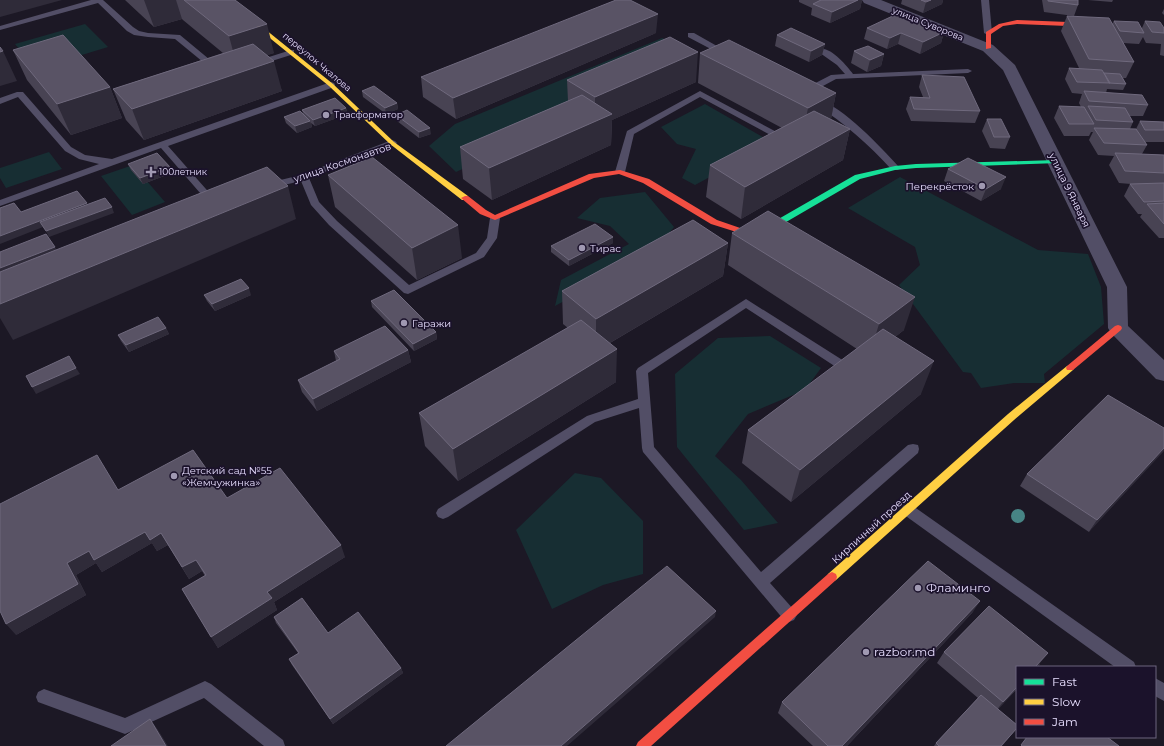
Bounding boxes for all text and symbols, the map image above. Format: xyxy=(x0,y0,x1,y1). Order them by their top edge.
street label: улица Суворова xyxy=(890,4,965,43)
street label: переулок Чкалова xyxy=(281,30,354,93)
place label: Трасформатор xyxy=(334,109,403,120)
marker: Трасформатор xyxy=(321,110,331,120)
street label: улица Космонавтов xyxy=(291,140,393,186)
street label: улица 9 Января xyxy=(1045,150,1093,230)
place label: 100летник xyxy=(159,166,208,177)
marker: 100летник xyxy=(146,167,156,177)
place label: Перекрёсток xyxy=(905,180,974,193)
marker: Перекрёсток xyxy=(977,181,987,191)
place label: Тирас xyxy=(590,242,621,255)
marker: Тирас xyxy=(577,243,587,253)
place label: Гаражи xyxy=(412,317,451,330)
marker: Гаражи xyxy=(399,318,409,328)
place label: Детский сад №55 «Жемчужинка» xyxy=(182,464,272,489)
marker: Детский сад №55 «Жемчужинка» xyxy=(169,471,179,481)
street label: Кирпичный проезд xyxy=(829,488,914,566)
place label: Фламинго xyxy=(926,580,991,595)
marker: Фламинго xyxy=(913,583,923,593)
place label: razbor.md xyxy=(874,644,935,659)
marker: razbor.md xyxy=(861,647,871,657)
legend xyxy=(1016,666,1156,738)
text: Fast xyxy=(1052,674,1077,689)
text: Slow xyxy=(1052,694,1081,709)
text: Jam xyxy=(1051,714,1078,729)

